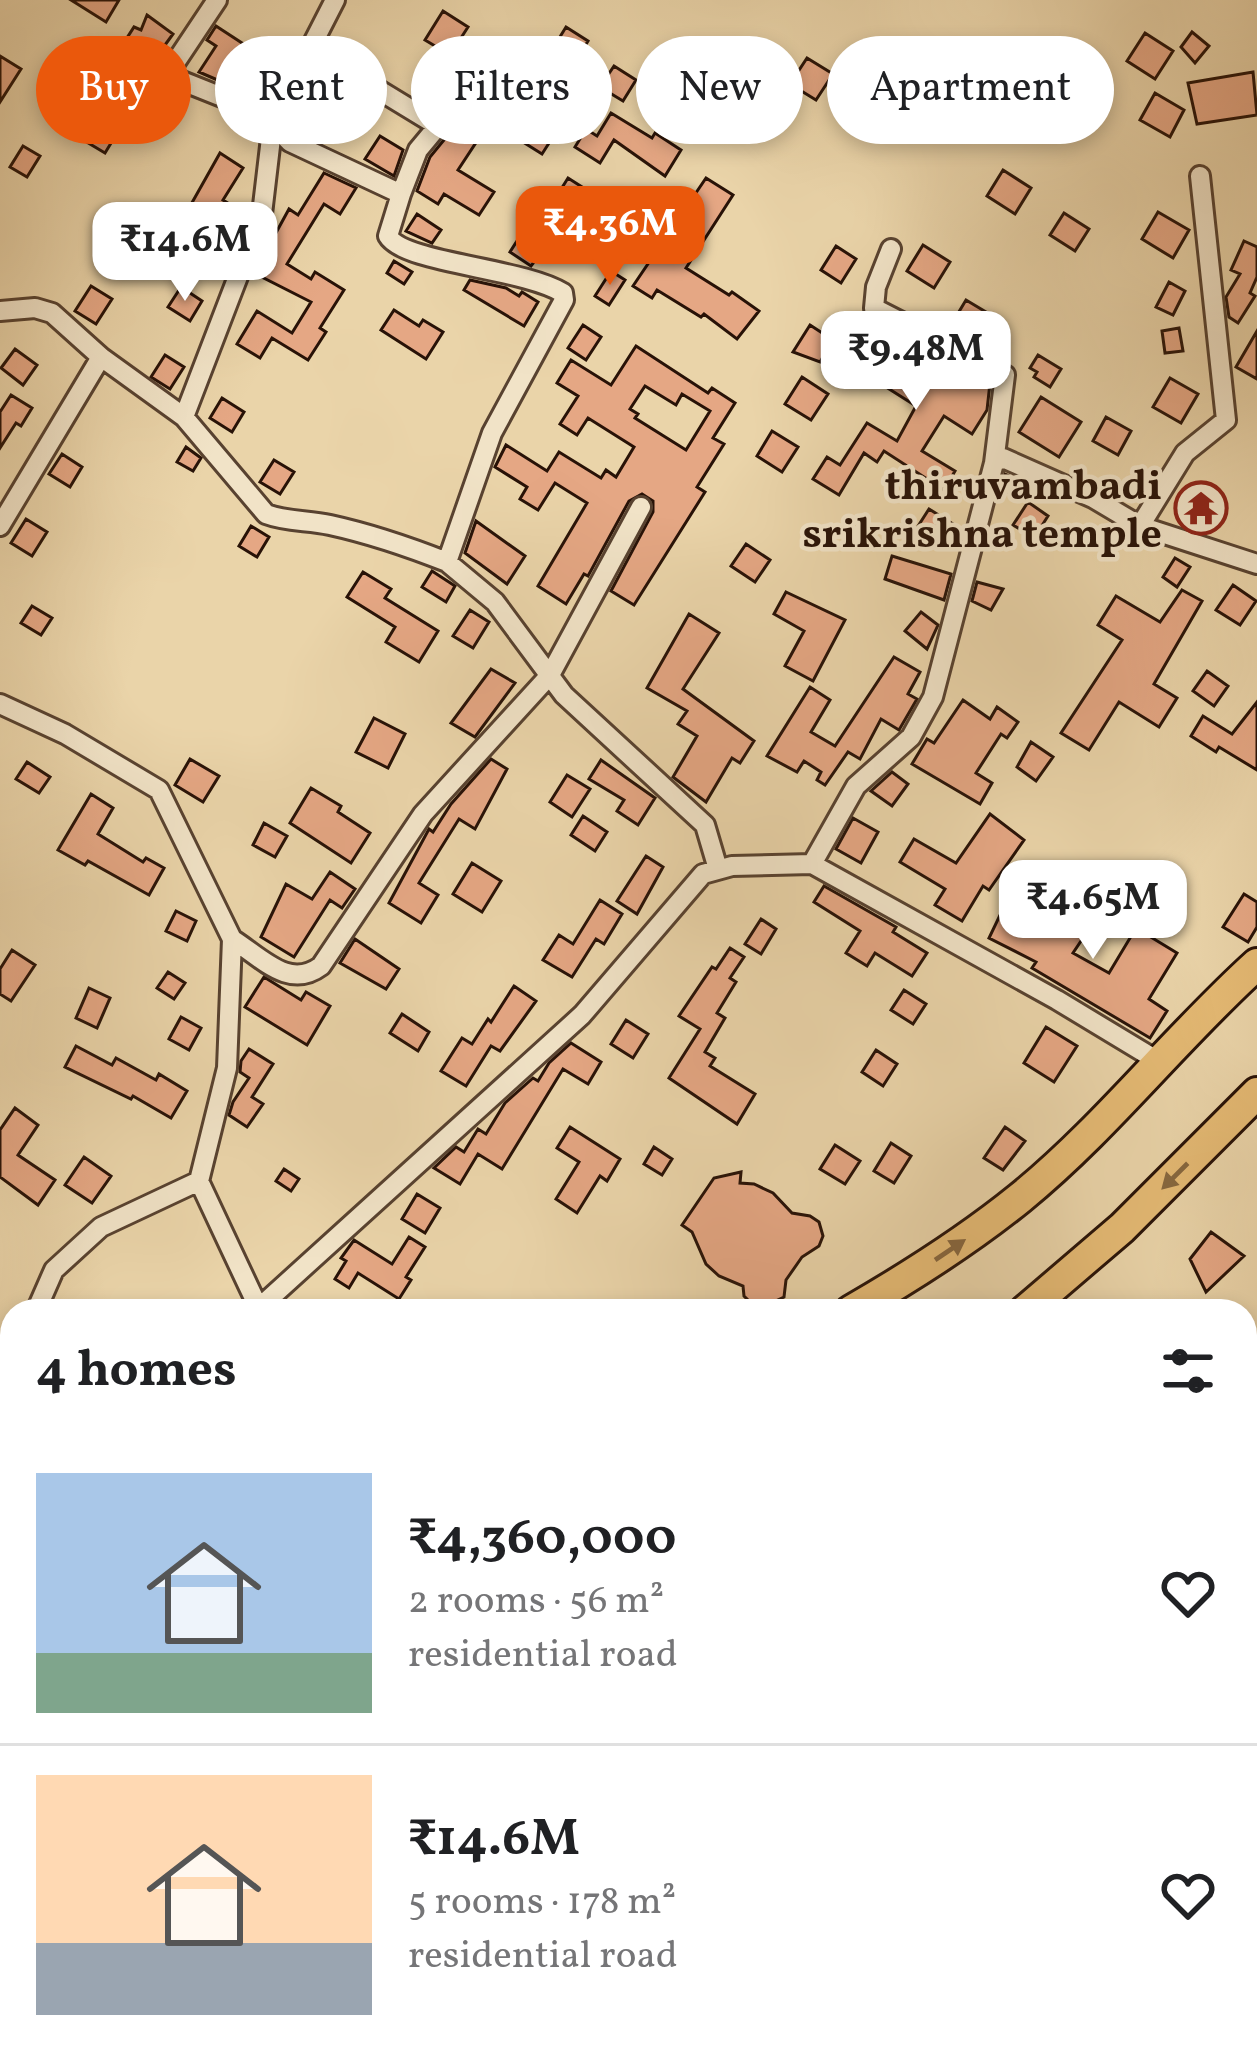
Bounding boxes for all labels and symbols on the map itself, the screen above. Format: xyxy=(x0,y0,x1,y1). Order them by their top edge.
pin: ₹4.36M xyxy=(512,186,708,288)
pin: ₹14.6M xyxy=(87,202,283,304)
pin: ₹9.48M xyxy=(818,311,1014,413)
place label: thiruvambadi srikrishna temple xyxy=(803,459,1162,566)
temple icon: thiruvambadi srikrishna temple xyxy=(1173,480,1229,536)
pin: ₹4.65M xyxy=(995,860,1191,962)
one-way arrow xyxy=(1161,1162,1189,1190)
one-way arrow xyxy=(934,1239,967,1262)

